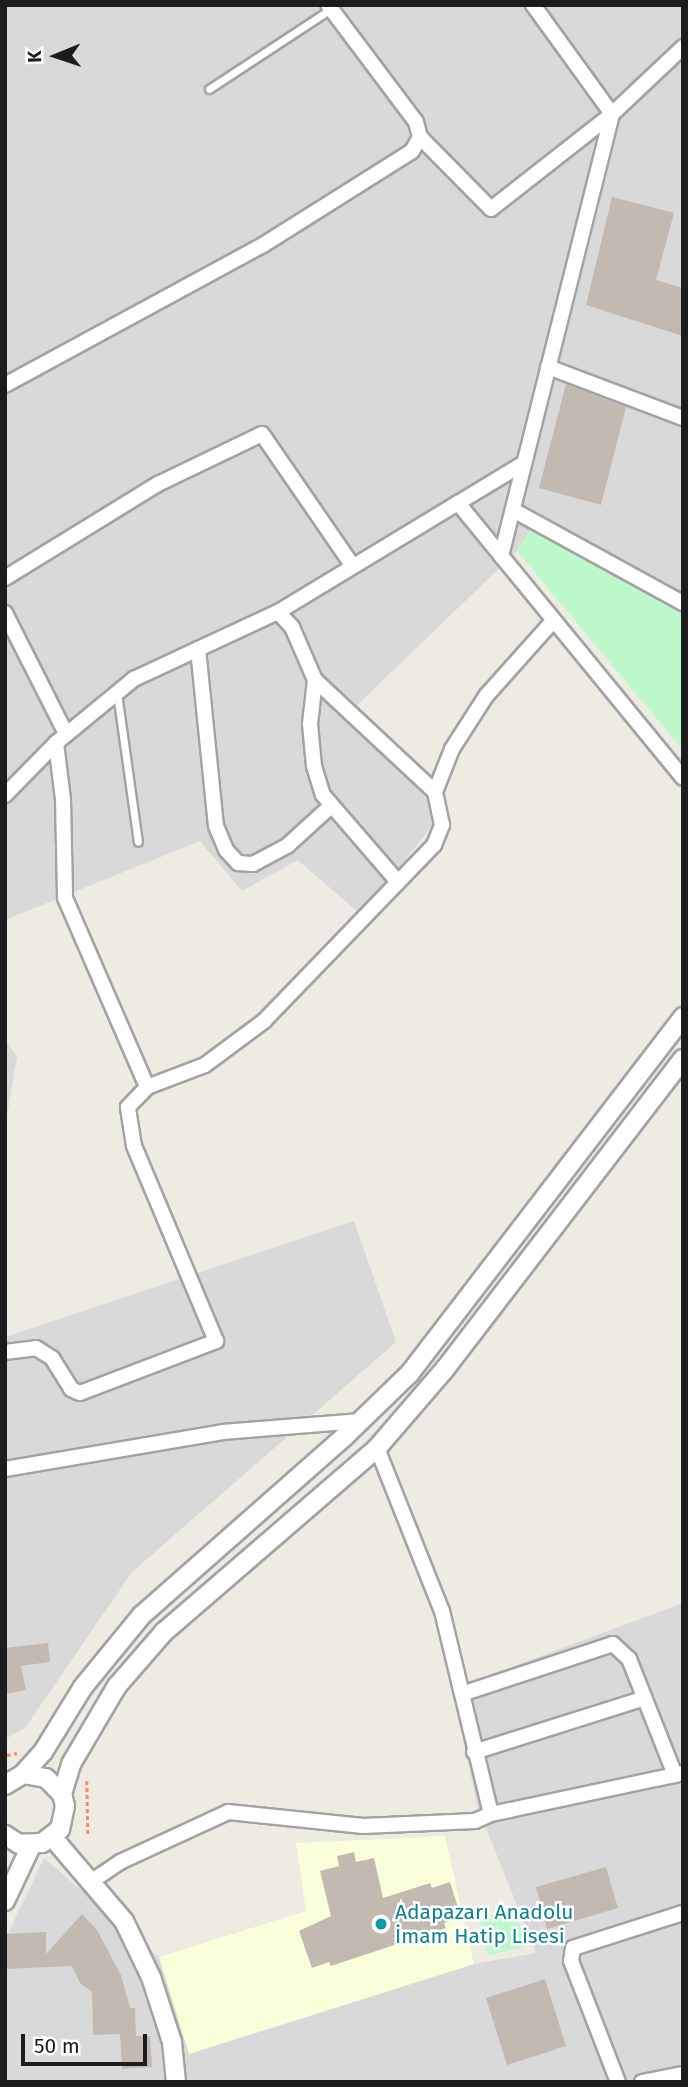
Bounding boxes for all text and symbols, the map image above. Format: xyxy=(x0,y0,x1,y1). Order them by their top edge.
north arrow xyxy=(21,21,91,91)
text: K xyxy=(23,50,46,63)
place label: Adapazarı Anadolu İmam Hatip Lisesi xyxy=(395,1899,574,1949)
marker: Adapazarı Anadolu İmam Hatip Lisesi xyxy=(373,1916,389,1932)
scale bar xyxy=(24,2021,150,2064)
text: 50 m xyxy=(34,2033,80,2059)

